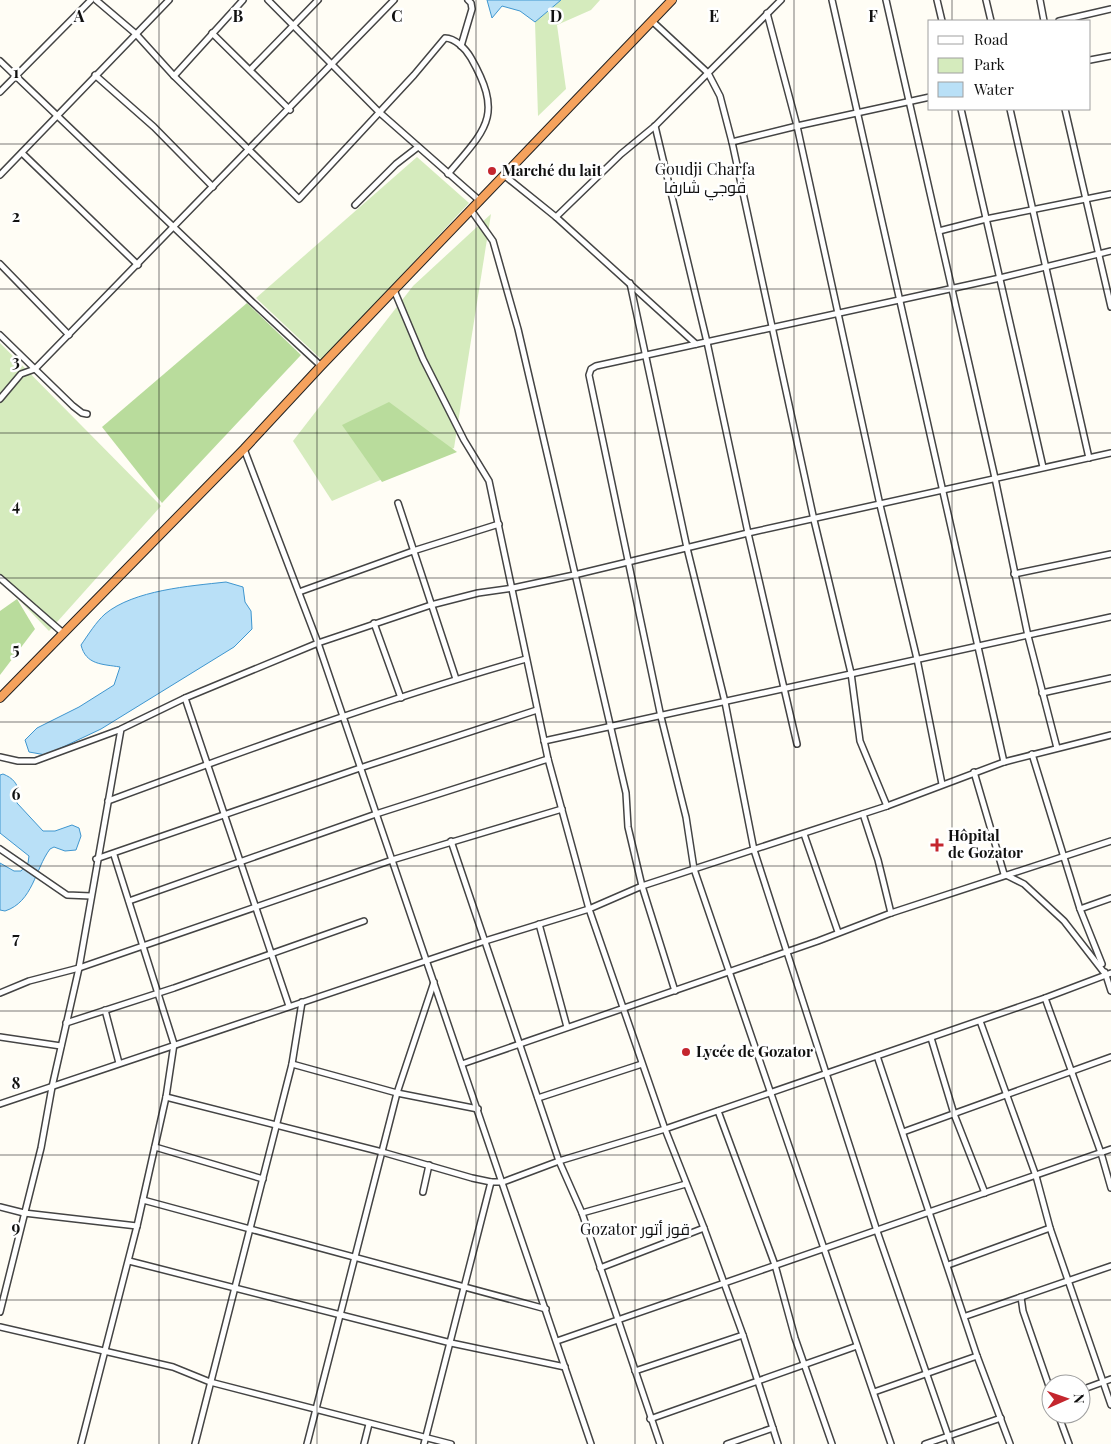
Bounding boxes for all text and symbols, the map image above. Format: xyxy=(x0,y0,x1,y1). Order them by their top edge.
text: A xyxy=(73,5,85,26)
text: B xyxy=(233,5,244,26)
text: C xyxy=(391,5,403,26)
text: D xyxy=(550,5,562,26)
text: E xyxy=(709,5,719,26)
text: F xyxy=(868,5,878,26)
legend xyxy=(928,20,1091,110)
text: Road xyxy=(974,29,1008,49)
text: Park xyxy=(974,54,1006,74)
text: 1 xyxy=(13,61,19,82)
text: Water xyxy=(973,79,1014,99)
district label: Goudji Charfa قوجي شارفا xyxy=(655,158,755,201)
place label: Marché du lait xyxy=(502,160,603,180)
marker: Marché du lait xyxy=(486,165,498,177)
text: 2 xyxy=(12,205,20,226)
text: 3 xyxy=(12,350,20,371)
text: 4 xyxy=(12,494,20,515)
text: 5 xyxy=(12,638,20,659)
text: 6 xyxy=(12,783,21,804)
place label: Hôpital de Gozator xyxy=(948,825,1023,862)
marker: Hôpital de Gozator xyxy=(930,838,944,852)
text: 7 xyxy=(12,927,20,948)
place label: Lycée de Gozator xyxy=(696,1041,813,1061)
marker: Lycée de Gozator xyxy=(680,1046,692,1058)
text: 8 xyxy=(12,1072,21,1093)
text: 9 xyxy=(12,1216,21,1237)
district label: Gozator قوز أتور xyxy=(580,1218,690,1239)
north arrow xyxy=(1041,1374,1091,1424)
text: N xyxy=(1070,1393,1089,1404)

